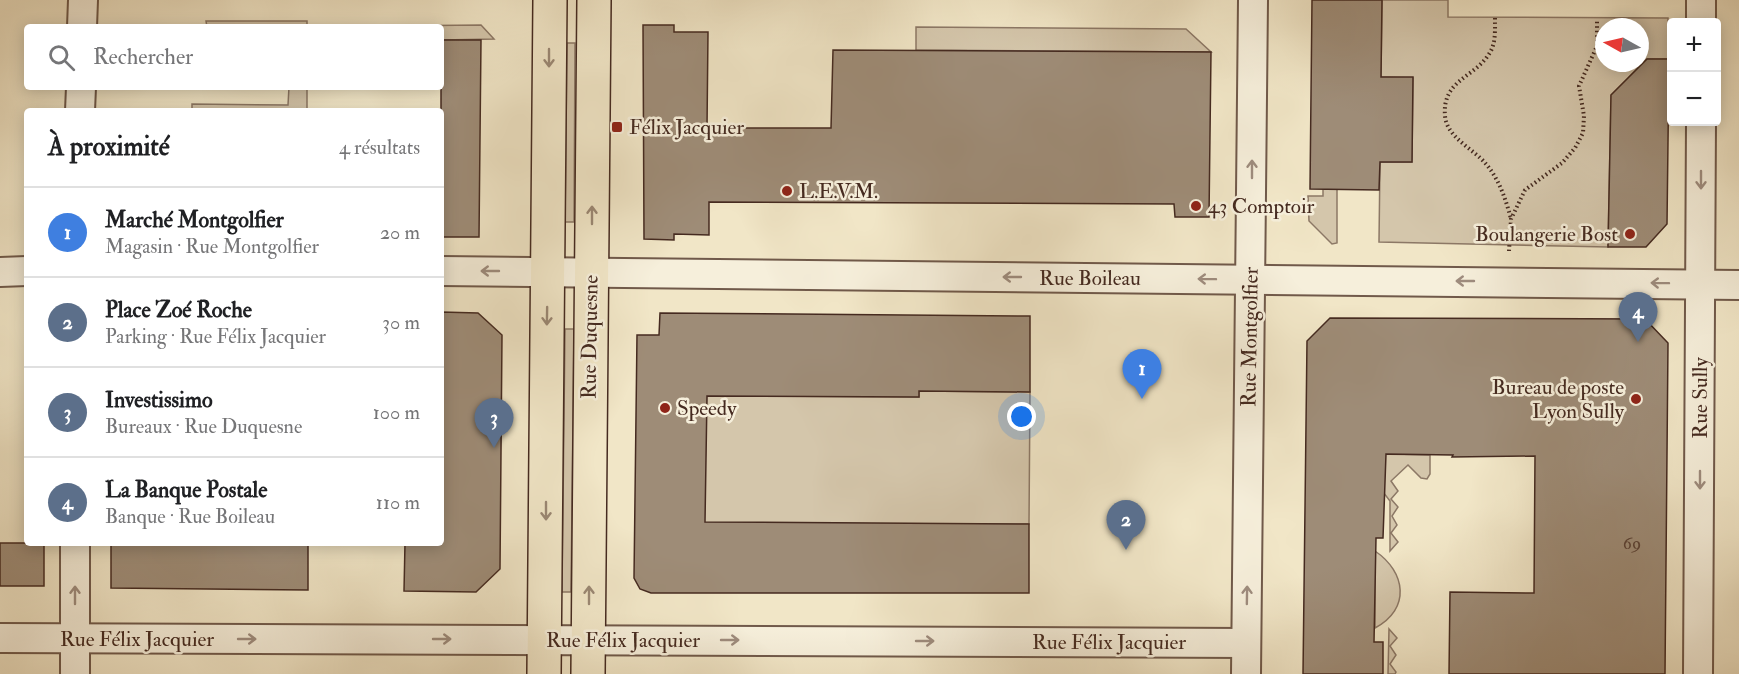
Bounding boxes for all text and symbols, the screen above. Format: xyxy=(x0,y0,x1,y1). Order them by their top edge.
north arrow xyxy=(1595,18,1649,72)
map controls xyxy=(1667,18,1721,126)
button: + xyxy=(1667,18,1721,72)
search box xyxy=(24,24,444,90)
icon: search xyxy=(45,41,78,74)
text: Rechercher xyxy=(93,43,193,71)
one-way arrow xyxy=(543,48,555,68)
button: − xyxy=(1667,72,1721,126)
place label: Félix Jacquier xyxy=(629,114,744,141)
marker: Félix Jacquier xyxy=(610,120,624,134)
text: À proximité xyxy=(48,131,170,163)
text: 4 résultats xyxy=(339,135,420,160)
one-way arrow xyxy=(1246,159,1258,179)
one-way arrow xyxy=(1695,169,1707,189)
place label: L.E.V.M. xyxy=(799,178,878,205)
marker: L.E.V.M. xyxy=(780,184,794,198)
place label: 43 Comptoir xyxy=(1208,193,1315,220)
marker: 43 Comptoir xyxy=(1189,199,1203,213)
one-way arrow xyxy=(586,205,598,225)
text: Marché Montgolfier xyxy=(105,206,284,234)
text: 1 xyxy=(64,220,71,245)
text: 20 m xyxy=(380,220,420,245)
place label: Boulangerie Bost xyxy=(1475,221,1618,248)
marker: Boulangerie Bost xyxy=(1623,227,1637,241)
text: Magasin · Rue Montgolfier xyxy=(105,234,319,259)
one-way arrow xyxy=(481,265,501,277)
street label: Rue Boileau xyxy=(1039,265,1141,292)
street label: Rue Montgolfier xyxy=(1235,266,1265,407)
one-way arrow xyxy=(1002,271,1022,283)
one-way arrow xyxy=(1197,273,1217,285)
street label: Rue Duquesne xyxy=(575,274,605,399)
one-way arrow xyxy=(1455,276,1475,287)
one-way arrow xyxy=(1650,277,1670,289)
pin: 4 xyxy=(1618,292,1658,342)
text: Place Zoé Roche xyxy=(105,296,252,324)
one-way arrow xyxy=(541,306,553,326)
text: 2 xyxy=(62,310,73,335)
text: 30 m xyxy=(382,310,420,335)
text: Parking · Rue Félix Jacquier xyxy=(105,324,326,349)
pin: 1 xyxy=(1122,350,1162,399)
street label: Rue Sully xyxy=(1687,357,1714,439)
place label: Bureau de poste Lyon Sully xyxy=(1492,374,1625,425)
text: Investissimo xyxy=(105,386,212,414)
marker: Bureau de poste Lyon Sully xyxy=(1629,392,1643,406)
place label: Speedy xyxy=(677,395,737,422)
pin: 3 xyxy=(474,398,514,448)
text: 3 xyxy=(64,400,71,425)
text: 100 m xyxy=(373,400,420,425)
marker: Speedy xyxy=(658,401,672,415)
your location xyxy=(1007,402,1036,431)
text: Bureaux · Rue Duquesne xyxy=(105,414,302,439)
one-way arrow xyxy=(1694,469,1706,489)
text: La Banque Postale xyxy=(105,476,267,504)
text: 4 xyxy=(62,490,73,515)
text: 110 m xyxy=(376,490,420,515)
pin: 2 xyxy=(1106,500,1146,550)
one-way arrow xyxy=(540,501,552,521)
text: Banque · Rue Boileau xyxy=(105,504,275,529)
house number: 69 xyxy=(1623,532,1641,555)
one-way arrow xyxy=(69,585,81,605)
one-way arrow xyxy=(583,585,594,605)
one-way arrow xyxy=(1241,585,1253,605)
street label: Rue Félix Jacquier xyxy=(60,626,214,653)
street label: Rue Félix Jacquier xyxy=(546,627,700,654)
street label: Rue Félix Jacquier xyxy=(1032,629,1186,656)
one-way arrow xyxy=(237,633,257,645)
one-way arrow xyxy=(432,633,452,645)
one-way arrow xyxy=(719,634,739,646)
one-way arrow xyxy=(914,635,934,647)

